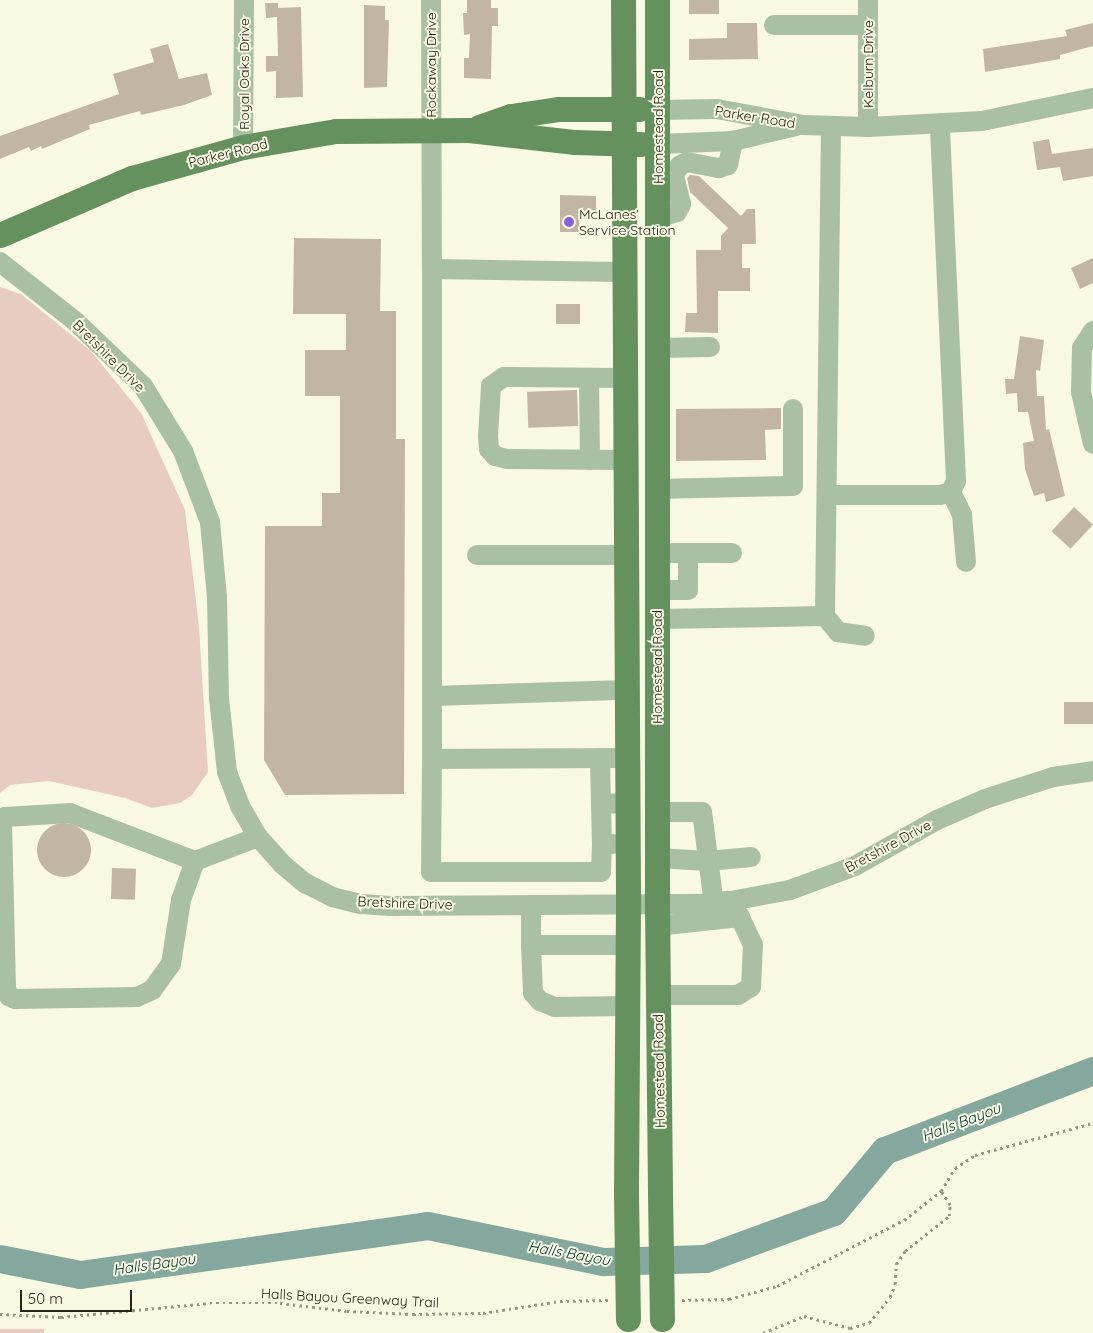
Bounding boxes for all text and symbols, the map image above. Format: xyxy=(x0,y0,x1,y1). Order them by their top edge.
street label: Rockaway Drive xyxy=(423,12,439,118)
street label: Royal Oaks Drive xyxy=(236,18,252,130)
street label: Kelburn Drive xyxy=(860,20,876,108)
street label: Homestead Road xyxy=(650,70,666,184)
street label: Parker Road xyxy=(714,102,796,132)
street label: Parker Road xyxy=(187,135,269,171)
place label: McLanes’ Service Station xyxy=(579,206,676,238)
marker: McLanes’ Service Station xyxy=(563,216,575,228)
street label: Bretshire Drive xyxy=(69,316,149,396)
street label: Homestead Road xyxy=(649,610,665,724)
street label: Bretshire Drive xyxy=(842,816,934,876)
street label: Bretshire Drive xyxy=(357,893,453,913)
street label: Homestead Road xyxy=(650,1014,668,1128)
water label: Halls Bayou xyxy=(919,1099,1003,1145)
water label: Halls Bayou xyxy=(527,1237,611,1269)
water label: Halls Bayou xyxy=(112,1249,196,1279)
scale bar xyxy=(22,1280,135,1312)
street label: Halls Bayou Greenway Trail xyxy=(261,1285,439,1311)
text: 50 m xyxy=(28,1289,63,1308)

